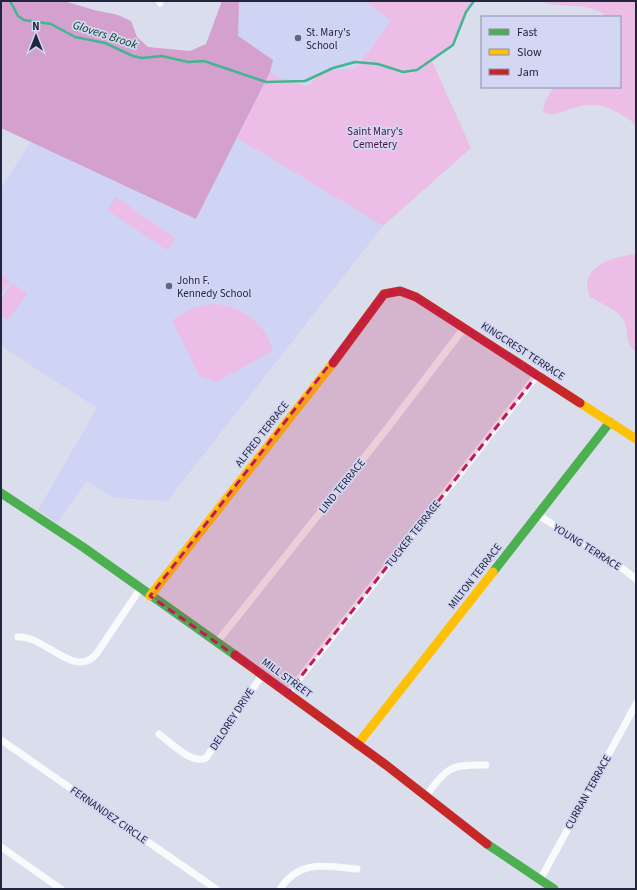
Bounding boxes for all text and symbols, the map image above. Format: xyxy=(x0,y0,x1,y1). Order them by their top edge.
north arrow xyxy=(16,16,56,56)
legend xyxy=(481,16,621,88)
water label: Glovers Brook xyxy=(70,17,140,54)
text: N xyxy=(32,19,40,34)
text: Fast xyxy=(517,24,537,41)
place label: St. Mary's School xyxy=(306,25,351,53)
marker: St. Mary's School xyxy=(293,33,303,43)
text: Slow xyxy=(517,44,542,61)
text: Jam xyxy=(517,64,539,81)
park label: Saint Mary's Cemetery xyxy=(347,124,403,152)
place label: John F. Kennedy School xyxy=(177,273,251,301)
marker: John F. Kennedy School xyxy=(164,281,174,291)
street label: KINGCREST TERRACE xyxy=(478,318,568,384)
street label: ALFRED TERRACE xyxy=(231,398,293,470)
street label: LIND TERRACE xyxy=(315,455,369,517)
street label: TUCKER TERRACE xyxy=(382,497,444,571)
street label: YOUNG TERRACE xyxy=(549,520,624,574)
street label: MILTON TERRACE xyxy=(445,540,505,612)
street label: MILL STREET xyxy=(259,655,315,701)
street label: DELOREY DRIVE xyxy=(206,685,258,753)
street label: CURRAN TERRACE xyxy=(561,752,615,832)
street label: FERNANDEZ CIRCLE xyxy=(67,783,151,847)

